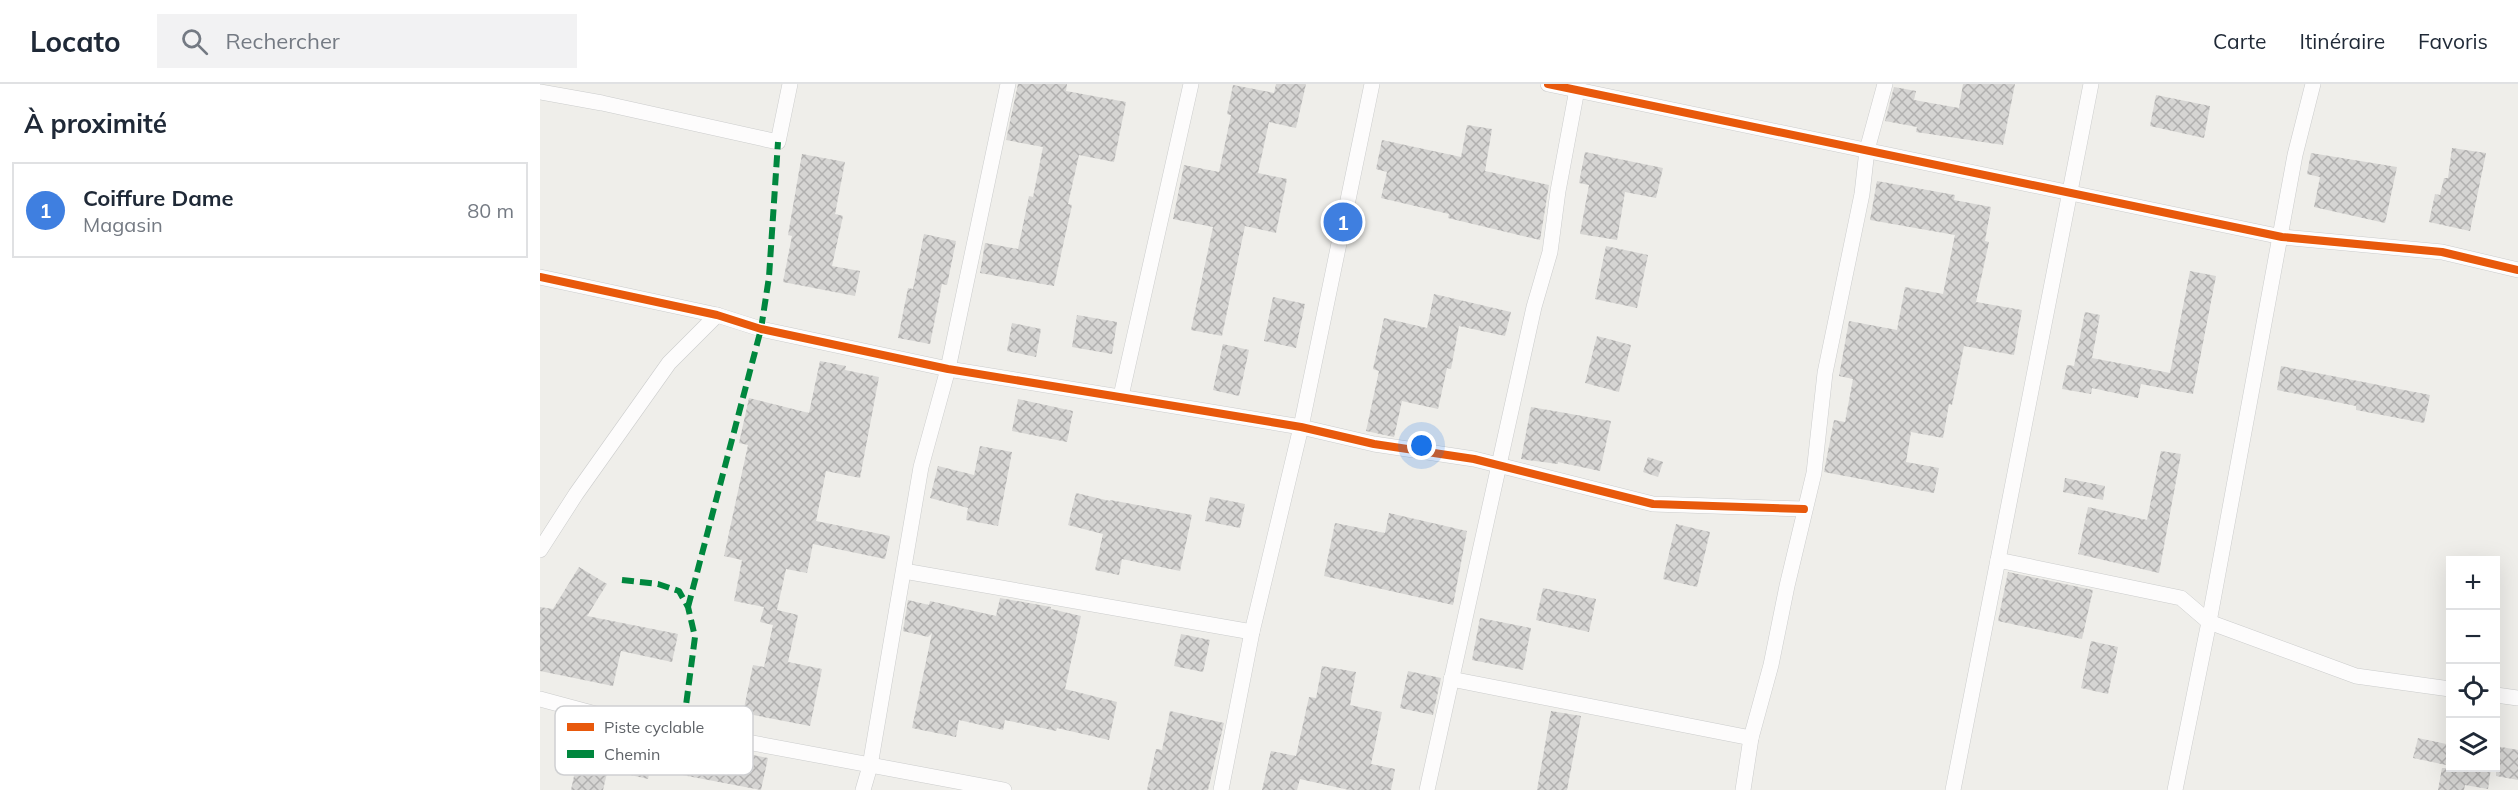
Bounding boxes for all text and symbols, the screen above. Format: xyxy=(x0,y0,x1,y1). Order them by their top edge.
search box xyxy=(157,14,577,68)
text: Locato xyxy=(30,24,121,59)
icon: search xyxy=(178,25,211,58)
text: Rechercher xyxy=(226,27,340,55)
text: Carte xyxy=(2213,28,2267,54)
text: Itinéraire xyxy=(2300,28,2385,54)
text: Favoris xyxy=(2418,28,2488,54)
text: À proximité xyxy=(24,107,167,140)
text: Coiffure Dame xyxy=(83,184,234,212)
text: 1 xyxy=(40,198,52,223)
text: 80 m xyxy=(467,198,514,223)
pin: 1 xyxy=(1324,200,1362,244)
text: Magasin xyxy=(83,212,163,237)
your location xyxy=(1407,431,1436,460)
map controls xyxy=(2446,556,2500,772)
button: + xyxy=(2446,556,2500,610)
button: − xyxy=(2446,610,2500,664)
button: locate xyxy=(2446,664,2500,718)
legend xyxy=(555,706,753,775)
text: Piste cyclable xyxy=(604,717,704,737)
button: layers xyxy=(2446,718,2500,772)
text: Chemin xyxy=(604,744,660,764)

